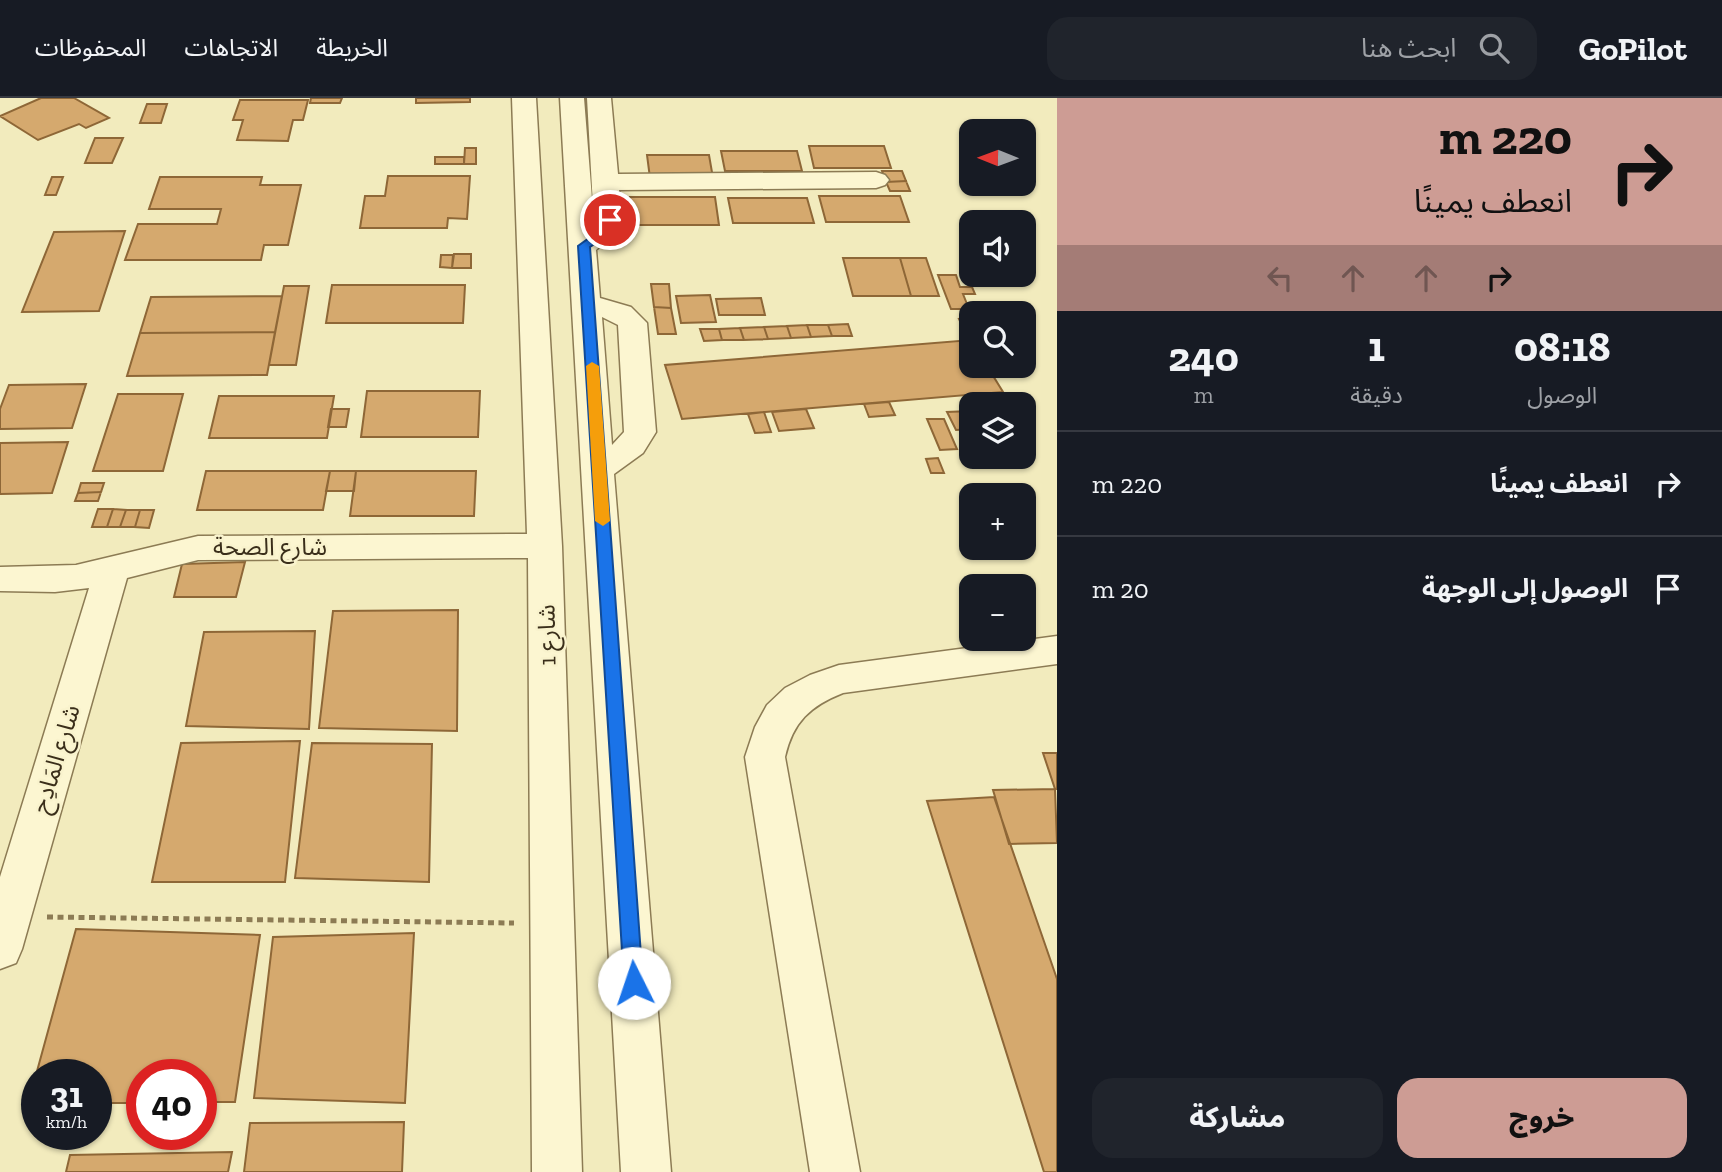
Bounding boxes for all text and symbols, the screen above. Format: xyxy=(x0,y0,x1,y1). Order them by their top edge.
search box xyxy=(1047,17,1537,80)
icon: search xyxy=(1475,29,1513,67)
text: GoPilot xyxy=(1579,29,1687,68)
text: ابحث هنا xyxy=(1361,32,1457,64)
text: المحفوظات xyxy=(35,33,146,62)
text: الاتجاهات xyxy=(184,33,278,62)
text: الخريطة xyxy=(316,33,388,62)
text: 220 m xyxy=(1439,108,1572,167)
north arrow xyxy=(959,119,1036,196)
map controls xyxy=(959,119,1036,651)
icon: right xyxy=(1596,126,1687,217)
text: انعطف يمينًا xyxy=(1414,182,1572,220)
pin xyxy=(580,190,640,250)
icon: arrive xyxy=(591,201,629,239)
button: sound xyxy=(959,210,1036,287)
icon: left xyxy=(1261,259,1299,297)
icon: ahead xyxy=(1334,259,1372,297)
icon: ahead xyxy=(1407,259,1445,297)
icon: right xyxy=(1480,259,1518,297)
button: search xyxy=(959,301,1036,378)
text: 1 xyxy=(1368,321,1385,372)
text: 08:18 xyxy=(1514,321,1611,372)
text: 240 xyxy=(1168,331,1239,382)
text: m xyxy=(1194,381,1214,409)
text: دقيقة xyxy=(1350,381,1403,409)
text: الوصول xyxy=(1527,381,1597,409)
button: layers xyxy=(959,392,1036,469)
icon: right xyxy=(1649,465,1687,503)
text: انعطف يمينًا xyxy=(1490,467,1628,499)
text: 220 m xyxy=(1092,468,1162,500)
button: + xyxy=(959,483,1036,560)
street label: شارع الصحة xyxy=(213,532,327,564)
icon: arrive xyxy=(1649,570,1687,608)
text: الوصول إلى الوجهة xyxy=(1422,572,1628,604)
text: 20 m xyxy=(1092,573,1149,605)
button: − xyxy=(959,574,1036,651)
street label: شارع 1 xyxy=(531,604,565,666)
street label: شارع المَادِح xyxy=(25,701,89,817)
position arrow xyxy=(597,946,671,1020)
speed limit sign: 40 xyxy=(126,1059,217,1150)
text: 31 xyxy=(50,1074,83,1116)
button: مشاركة xyxy=(1092,1078,1383,1158)
button: خروج xyxy=(1397,1078,1687,1158)
text: km/h xyxy=(46,1111,87,1133)

